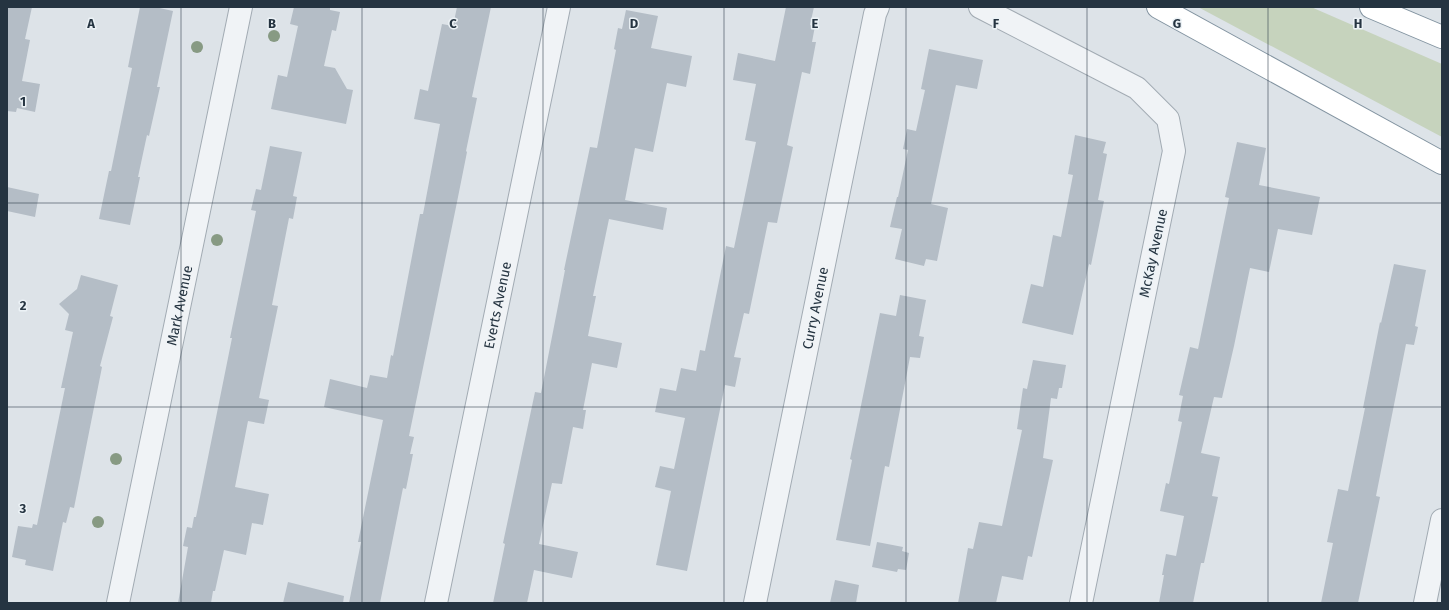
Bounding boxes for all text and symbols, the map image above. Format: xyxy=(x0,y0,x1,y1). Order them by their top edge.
text: A xyxy=(86,16,95,31)
text: B xyxy=(268,16,276,31)
text: C xyxy=(449,16,457,31)
text: D xyxy=(630,16,639,31)
text: E xyxy=(812,16,819,31)
text: F xyxy=(993,16,1000,31)
text: G xyxy=(1173,16,1181,31)
text: H xyxy=(1354,16,1362,31)
text: 1 xyxy=(20,94,26,109)
street label: McKay Avenue xyxy=(1136,207,1171,299)
street label: Everts Avenue xyxy=(481,260,515,351)
street label: Mark Avenue xyxy=(163,264,196,347)
street label: Curry Avenue xyxy=(799,265,832,351)
text: 2 xyxy=(20,298,27,313)
text: 3 xyxy=(19,501,27,516)

